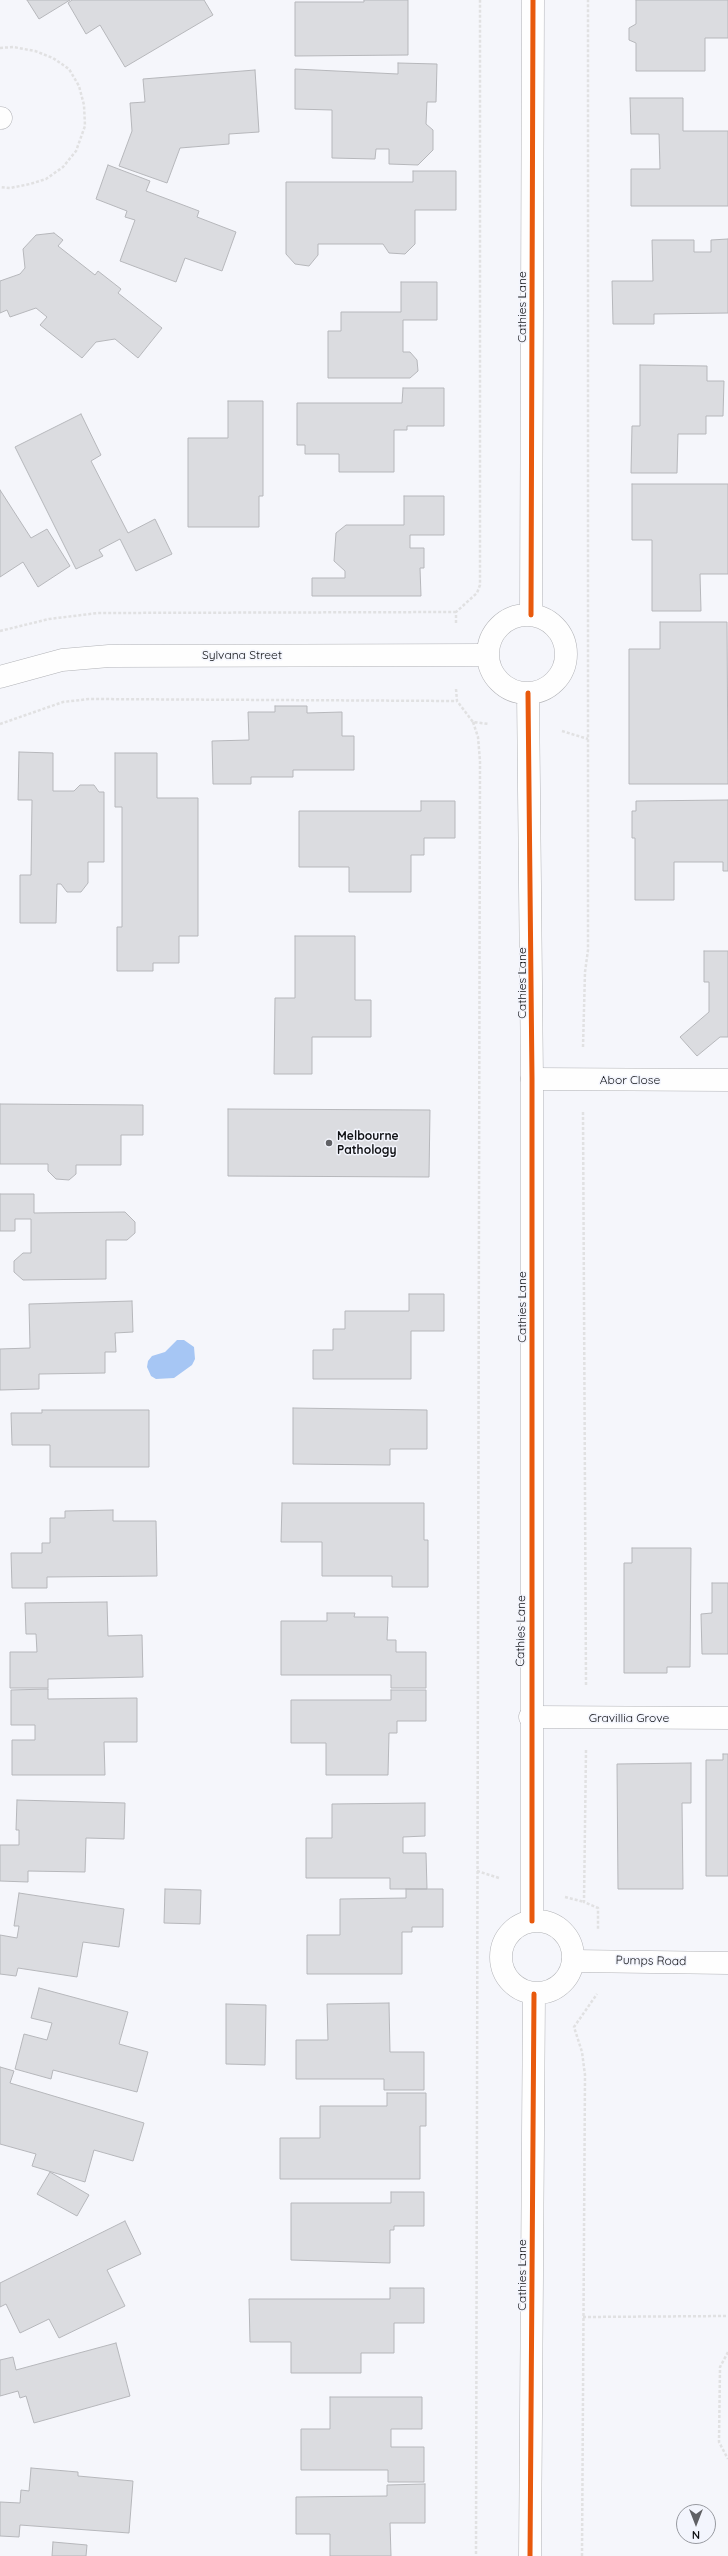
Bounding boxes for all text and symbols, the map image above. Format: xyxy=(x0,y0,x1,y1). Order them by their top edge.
street label: Cathies Lane xyxy=(515,271,529,343)
street label: Sylvana Street xyxy=(202,648,282,662)
street label: Cathies Lane xyxy=(515,947,529,1019)
street label: Abor Close xyxy=(600,1073,660,1087)
place label: Melbourne Pathology xyxy=(337,1129,399,1157)
marker: Melbourne Pathology xyxy=(324,1138,334,1148)
street label: Cathies Lane xyxy=(515,1271,529,1343)
street label: Cathies Lane xyxy=(513,1595,529,1667)
street label: Gravillia Grove xyxy=(589,1711,669,1725)
street label: Pumps Road xyxy=(615,1953,687,1969)
street label: Cathies Lane xyxy=(515,2239,529,2311)
north arrow xyxy=(676,2504,716,2544)
text: N xyxy=(692,2528,700,2542)

